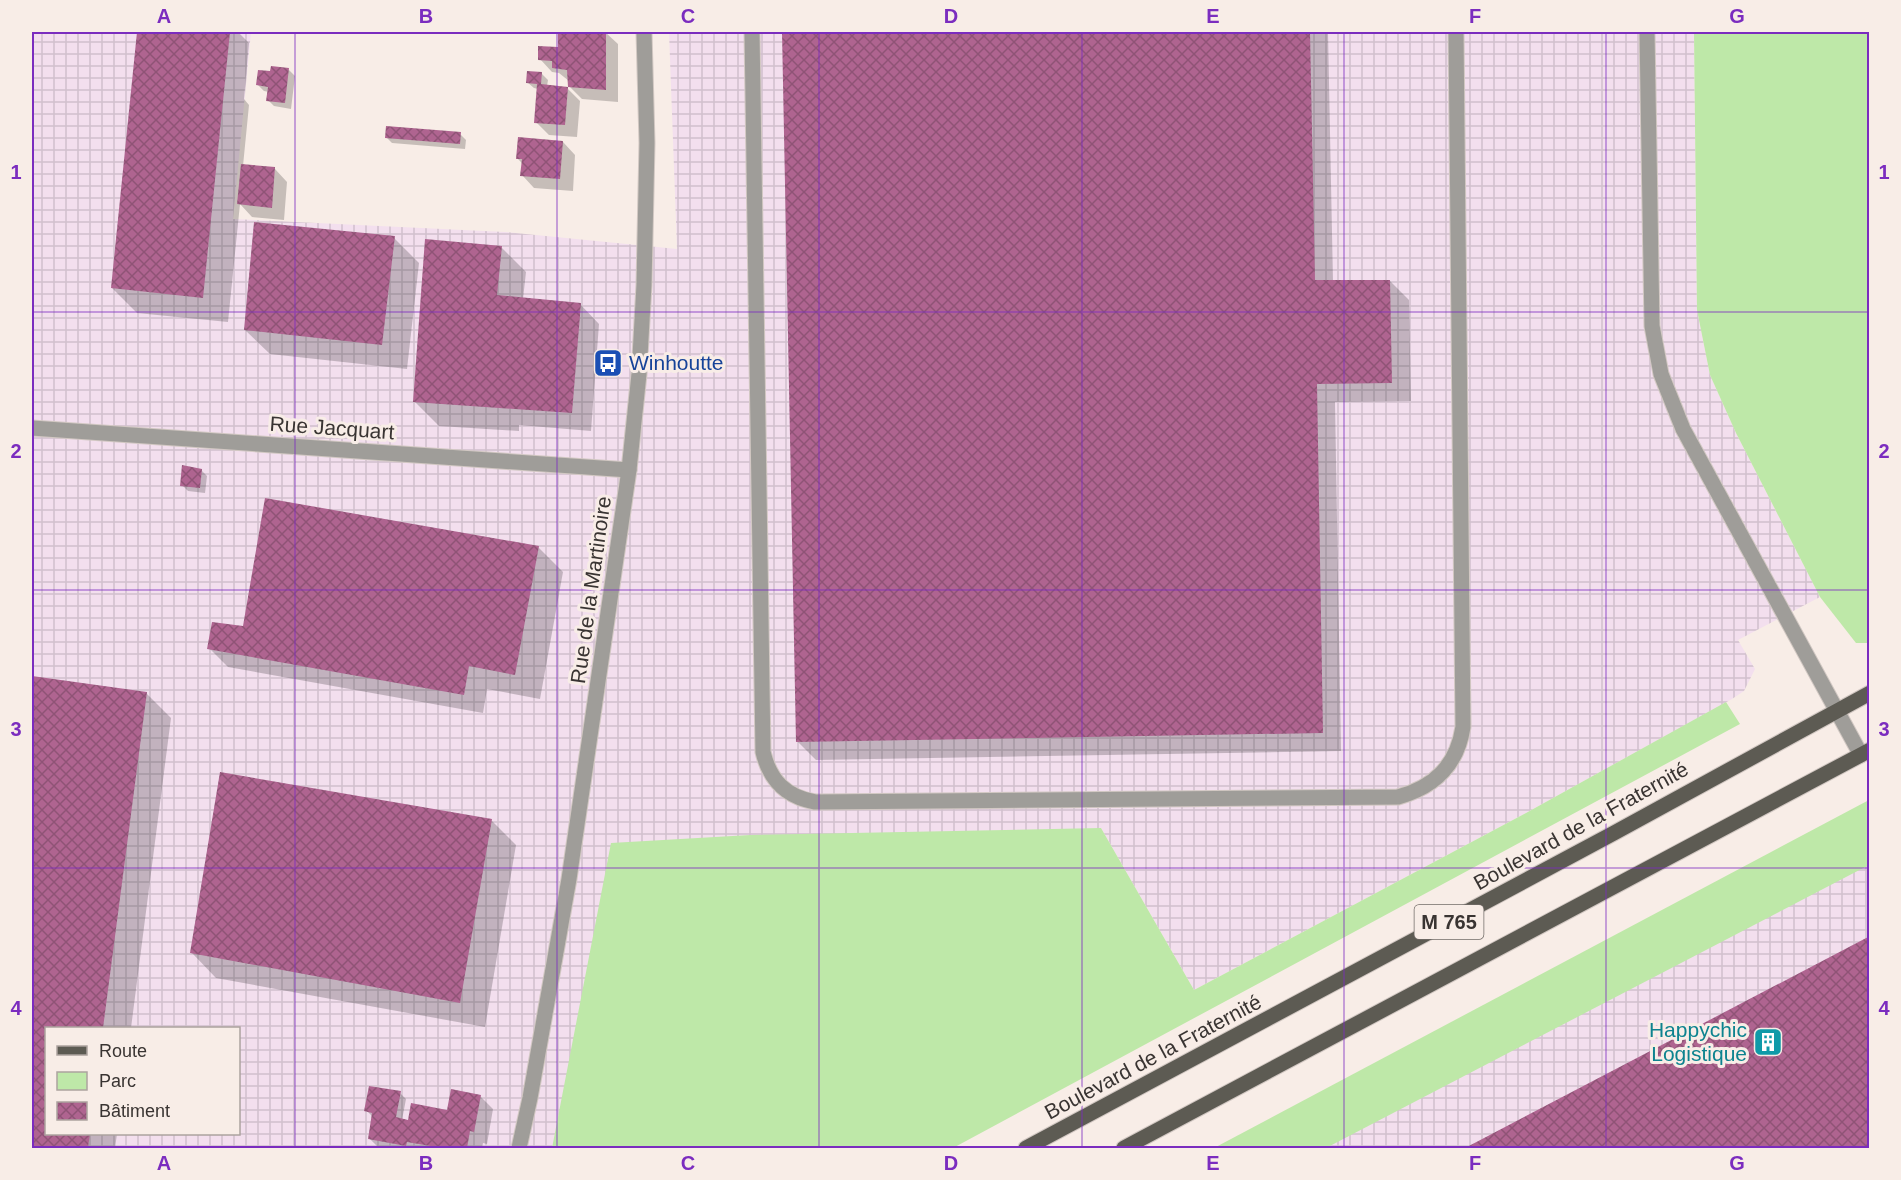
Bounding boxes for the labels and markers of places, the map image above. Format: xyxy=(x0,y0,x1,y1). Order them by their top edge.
bus stop icon: Winhoutte xyxy=(592,347,624,379)
place label: Winhoutte xyxy=(629,351,724,374)
place label: Happychic Logistique xyxy=(1649,1018,1747,1065)
building icon: Happychic Logistique xyxy=(1752,1026,1784,1058)

